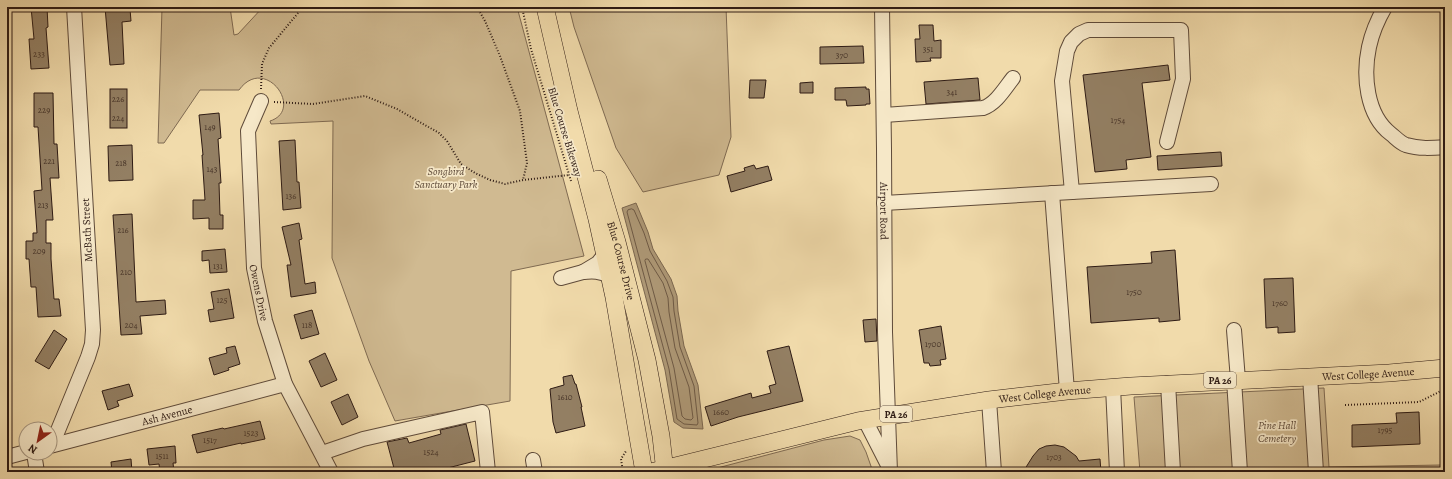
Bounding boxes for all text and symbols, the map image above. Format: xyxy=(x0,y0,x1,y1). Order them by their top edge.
house number: 351 xyxy=(923,43,933,55)
house number: 233 xyxy=(33,48,45,60)
house number: 370 xyxy=(836,49,848,61)
street label: Blue Course Bikeway xyxy=(544,85,586,179)
house number: 341 xyxy=(947,86,957,98)
house number: 226 xyxy=(112,93,124,105)
house number: 229 xyxy=(38,104,50,116)
house number: 224 xyxy=(112,112,124,124)
house number: 1754 xyxy=(1111,114,1125,126)
house number: 149 xyxy=(204,121,216,133)
house number: 221 xyxy=(43,155,55,167)
house number: 218 xyxy=(115,157,127,169)
house number: 143 xyxy=(207,163,218,175)
park label: Songbird Sanctuary Park xyxy=(415,164,478,192)
street label: Airport Road xyxy=(877,181,892,240)
house number: 136 xyxy=(286,190,296,202)
street label: McBath Street xyxy=(78,197,96,262)
house number: 213 xyxy=(37,199,49,211)
street label: Blue Course Drive xyxy=(604,219,639,302)
house number: 216 xyxy=(117,224,129,236)
house number: 209 xyxy=(32,245,46,257)
house number: 131 xyxy=(213,260,223,272)
street label: Owens Drive xyxy=(246,263,272,322)
house number: 210 xyxy=(120,266,132,278)
house number: 1750 xyxy=(1126,286,1142,298)
house number: 125 xyxy=(216,294,228,306)
house number: 1760 xyxy=(1272,297,1288,309)
house number: 204 xyxy=(124,319,138,331)
house number: 118 xyxy=(302,319,312,331)
house number: 1700 xyxy=(925,338,941,350)
street label: West College Avenue xyxy=(1321,363,1415,384)
road number: PA 26 xyxy=(1204,372,1236,388)
street label: West College Avenue xyxy=(997,382,1091,406)
house number: 1610 xyxy=(557,391,573,403)
street label: Ash Avenue xyxy=(139,401,194,429)
house number: 1660 xyxy=(713,406,729,418)
road number: PA 26 xyxy=(880,406,912,422)
park label: Pine Hall Cemetery xyxy=(1258,418,1296,446)
north arrow xyxy=(18,421,58,461)
house number: 1795 xyxy=(1378,424,1393,436)
house number: 1523 xyxy=(244,427,259,439)
house number: 1517 xyxy=(203,434,217,446)
text: N xyxy=(25,440,40,457)
house number: 1524 xyxy=(423,446,439,458)
house number: 1511 xyxy=(155,450,169,462)
house number: 1703 xyxy=(1046,451,1062,463)

